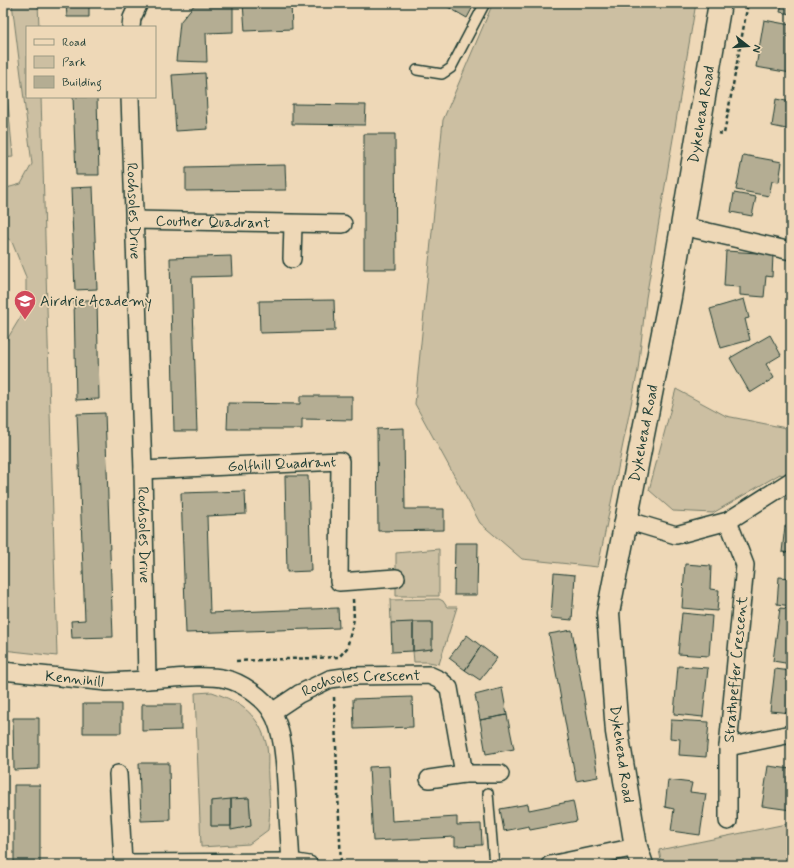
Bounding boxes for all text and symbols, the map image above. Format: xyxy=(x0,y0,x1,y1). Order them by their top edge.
legend xyxy=(26,26,156,98)
north arrow xyxy=(728,26,768,66)
text: Road xyxy=(62,35,86,51)
text: N xyxy=(749,43,764,54)
text: Park xyxy=(62,55,86,71)
street label: Dykehead Road xyxy=(684,64,720,165)
text: Building xyxy=(62,75,102,92)
street label: Rochsoles Drive xyxy=(121,162,145,260)
street label: Couther Quadrant xyxy=(155,211,271,234)
school or university icon: Airdrie Academy xyxy=(12,288,38,321)
place label: Airdrie Academy xyxy=(40,292,152,312)
street label: Dykehead Road xyxy=(625,383,664,484)
street label: Golfhill Quadrant xyxy=(227,452,337,477)
street label: Rochsoles Drive xyxy=(132,486,154,584)
street label: Strathpeffer Crescent xyxy=(719,595,753,744)
street label: Rochsoles Crescent xyxy=(299,666,421,702)
street label: Kennihill xyxy=(44,667,105,693)
street label: Dykehead Road xyxy=(604,704,638,804)

